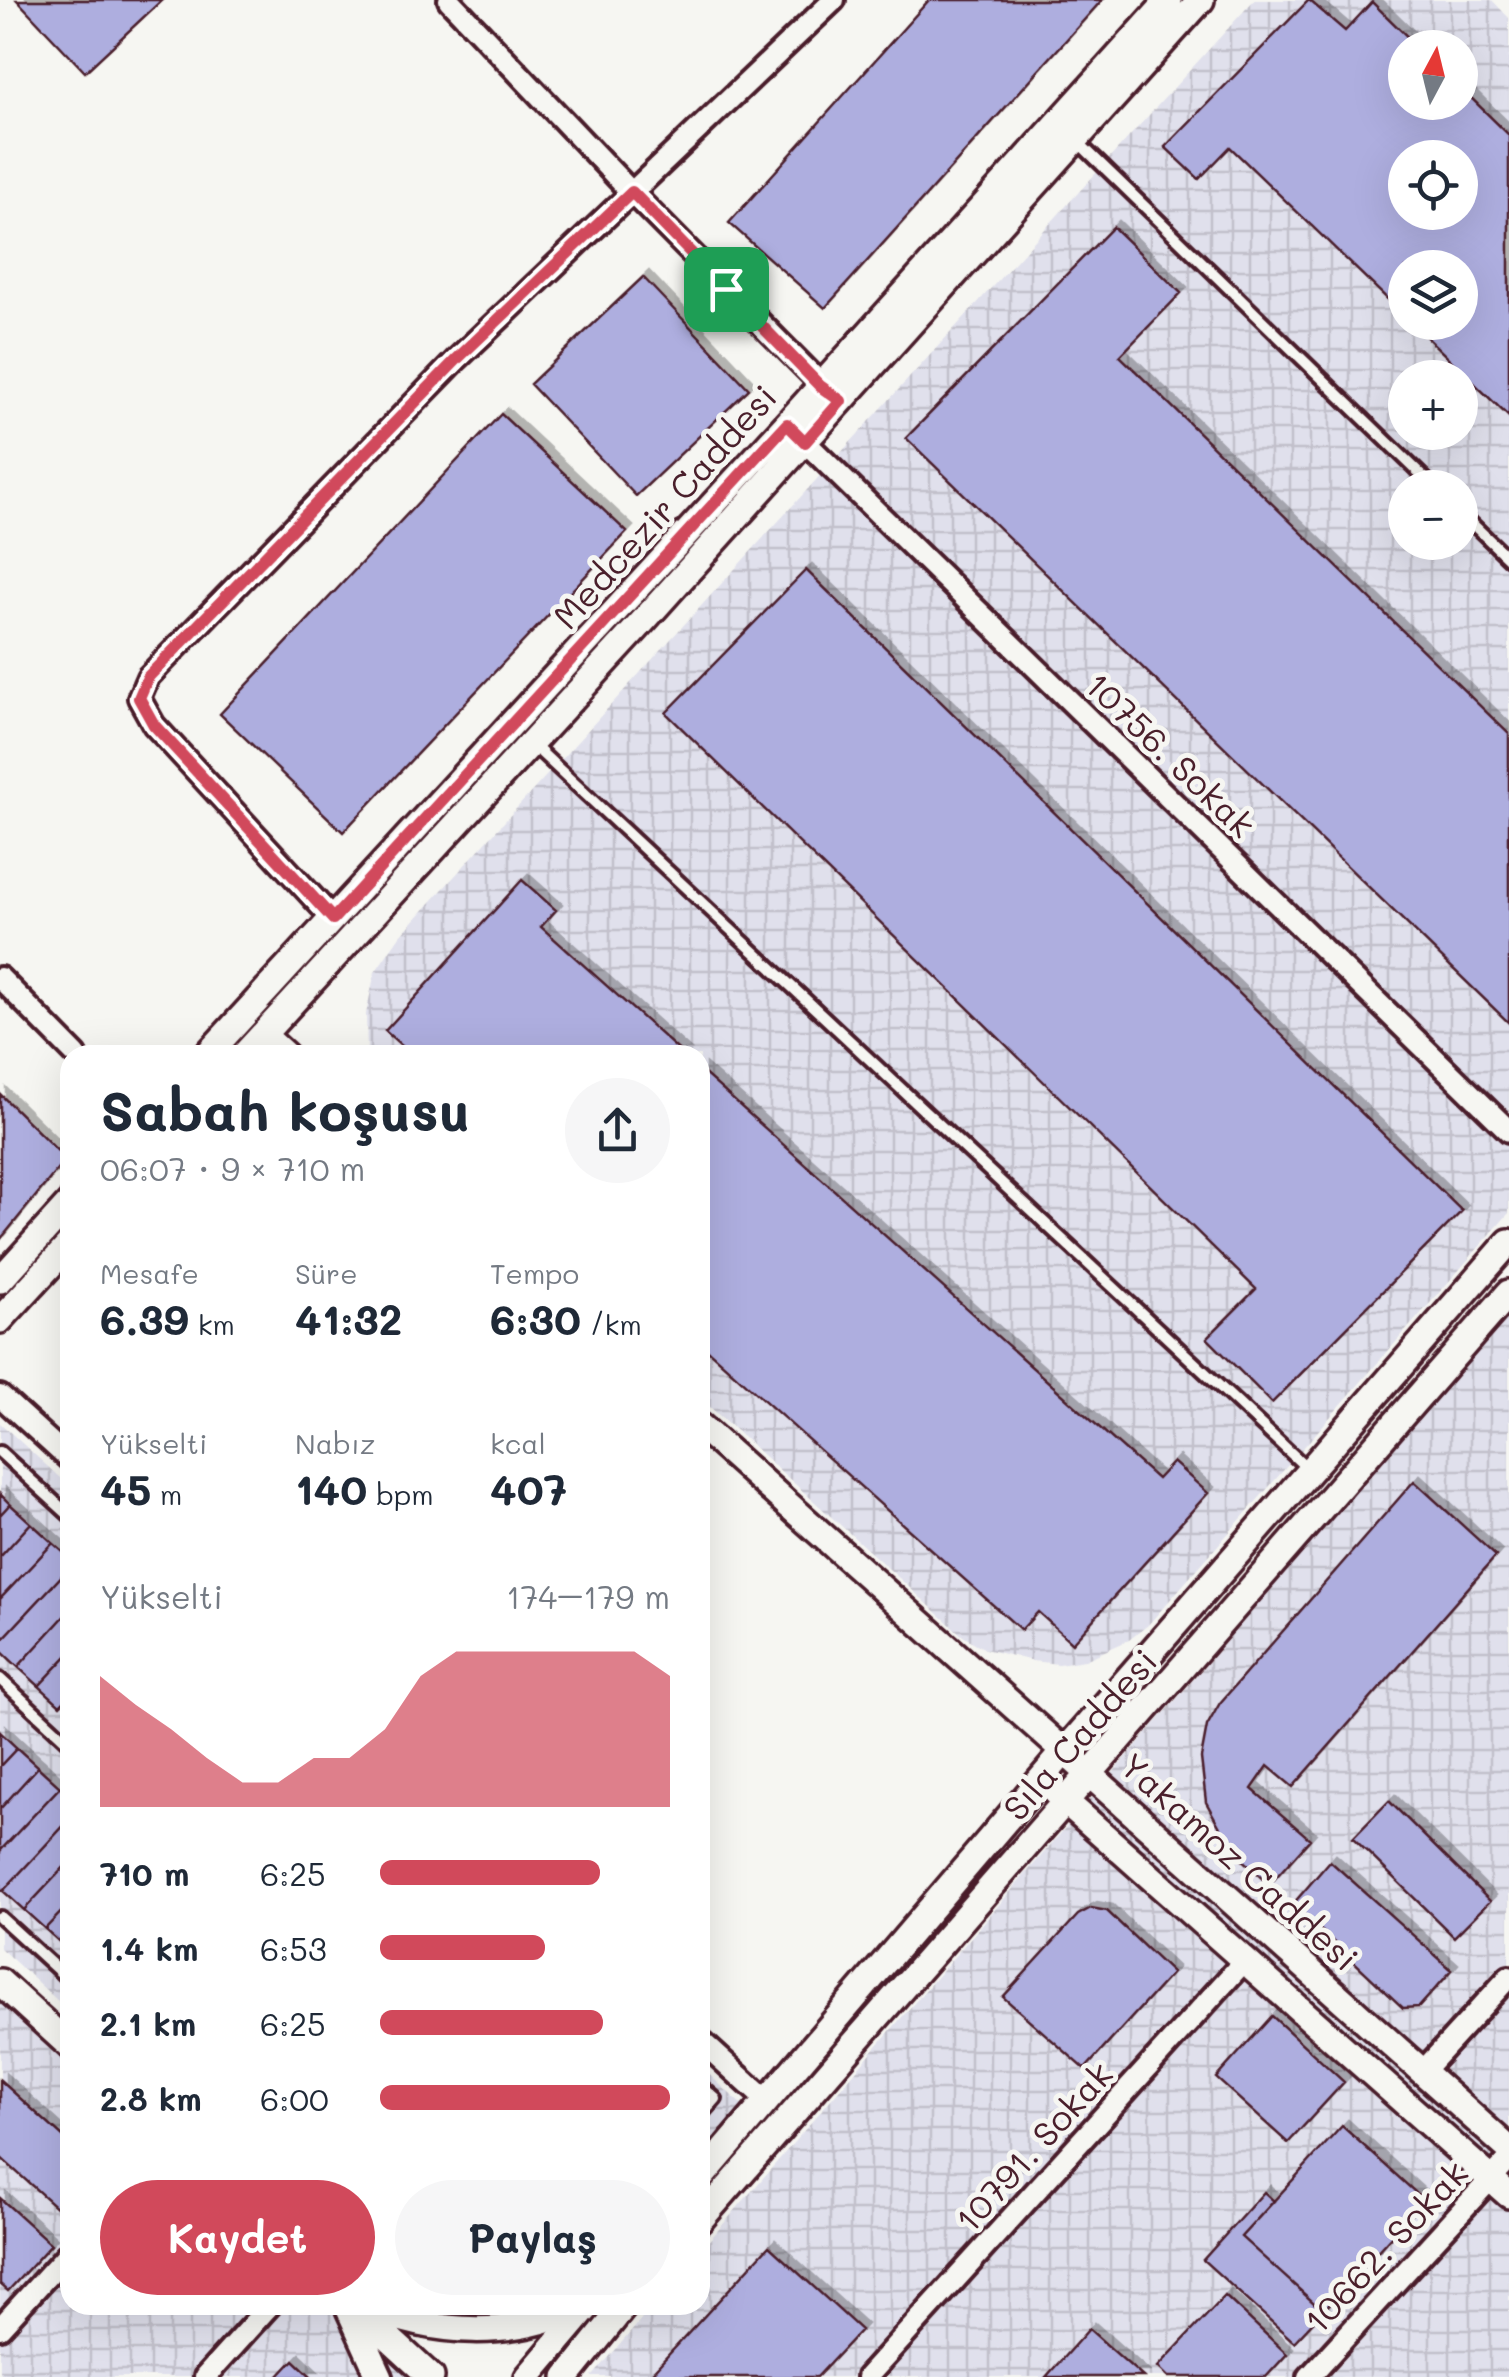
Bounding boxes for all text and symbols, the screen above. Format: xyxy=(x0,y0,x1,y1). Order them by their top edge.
north arrow xyxy=(1388,30,1478,120)
map controls xyxy=(1388,30,1478,560)
button: locate xyxy=(1388,140,1478,230)
pin xyxy=(684,247,769,332)
button: layers xyxy=(1388,250,1478,340)
icon: arrive xyxy=(699,262,754,317)
button: + xyxy=(1388,360,1478,450)
street label: Medcezir Caddesi xyxy=(542,374,786,638)
button: − xyxy=(1388,470,1478,560)
street label: 10756. Sokak xyxy=(1076,661,1266,847)
text: Sabah koşusu xyxy=(100,1073,470,1145)
button: share xyxy=(565,1078,670,1183)
text: 06:07 · 9 × 710 m xyxy=(100,1147,365,1189)
text: Mesafe xyxy=(100,1255,199,1291)
text: Süre xyxy=(295,1255,357,1291)
text: Tempo xyxy=(490,1255,579,1291)
text: 6.39 xyxy=(100,1291,189,1346)
text: 41:32 xyxy=(295,1291,402,1346)
text: 6:30 xyxy=(490,1291,581,1346)
text: km xyxy=(189,1306,235,1342)
text: /km xyxy=(581,1306,642,1342)
text: Yükselti xyxy=(100,1425,207,1461)
text: Nabız xyxy=(295,1425,375,1461)
text: kcal xyxy=(490,1425,546,1461)
text: 45 xyxy=(100,1461,151,1516)
text: 140 xyxy=(295,1461,367,1516)
text: 407 xyxy=(490,1461,567,1516)
text: m xyxy=(151,1476,182,1512)
text: bpm xyxy=(367,1476,434,1512)
text: Yükselti xyxy=(100,1575,223,1617)
text: 174–179 m xyxy=(506,1575,670,1617)
street label: Sıla Caddesi xyxy=(992,1639,1166,1829)
street label: Yakamoz Caddesi xyxy=(1111,1742,1369,1980)
text: 710 m xyxy=(100,1852,190,1894)
text: 6:25 xyxy=(260,1852,326,1894)
text: 1.4 km xyxy=(100,1927,199,1969)
text: 6:53 xyxy=(260,1927,327,1969)
text: 2.1 km xyxy=(100,2002,196,2044)
text: 6:25 xyxy=(260,2002,326,2044)
street label: 10791. Sokak xyxy=(944,2051,1122,2241)
text: 2.8 km xyxy=(100,2077,202,2119)
text: 6:00 xyxy=(260,2077,329,2119)
street label: 10662. Sokak xyxy=(1293,2150,1477,2342)
button: Kaydet xyxy=(100,2180,375,2295)
button: Paylaş xyxy=(395,2180,670,2295)

